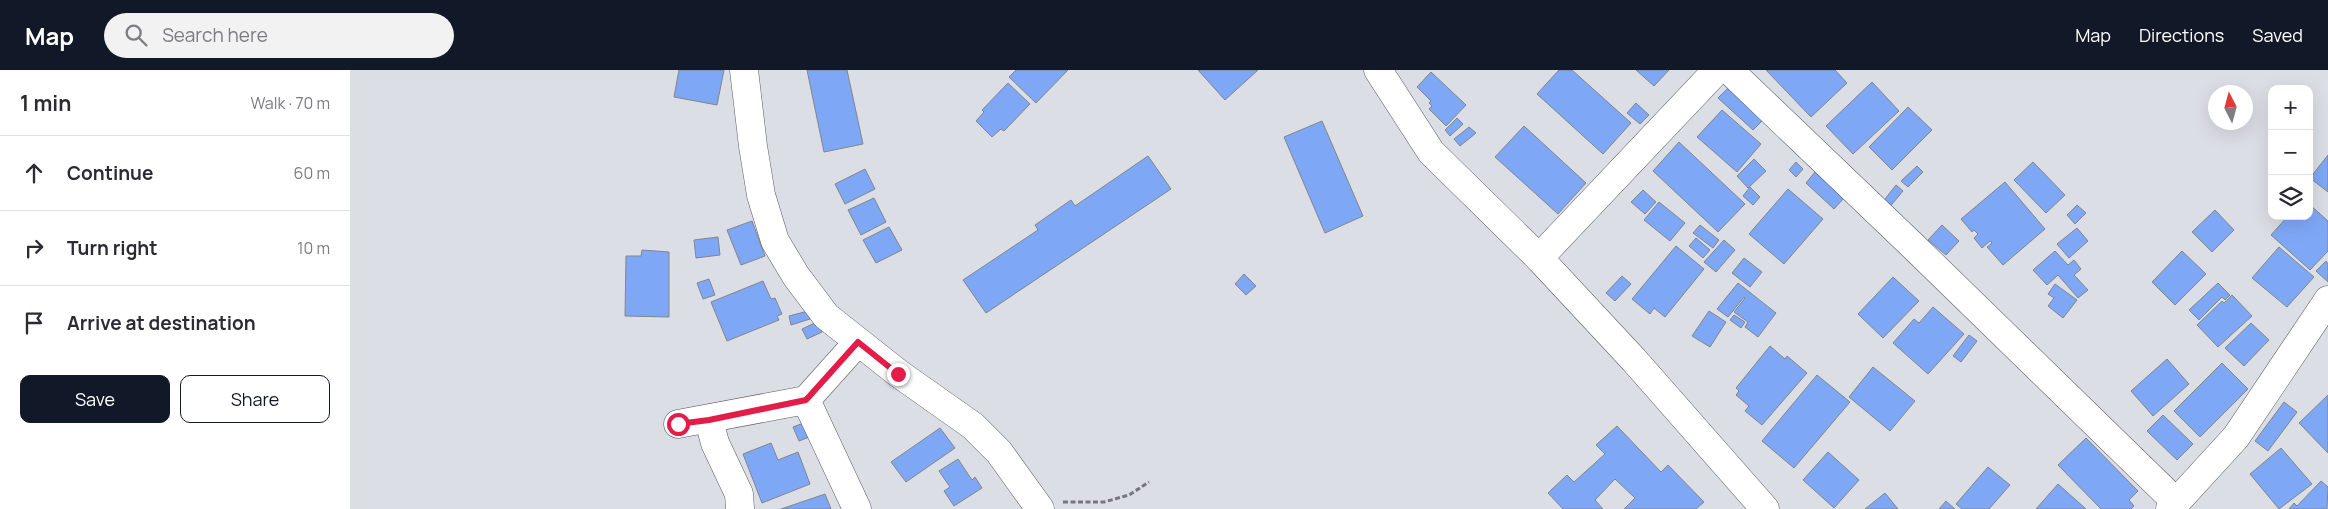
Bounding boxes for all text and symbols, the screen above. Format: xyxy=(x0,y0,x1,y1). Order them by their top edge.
search box xyxy=(104,13,454,58)
text: Map xyxy=(25,19,74,52)
icon: search xyxy=(122,21,150,49)
text: Search here xyxy=(162,22,268,48)
text: Map xyxy=(2075,23,2111,47)
text: Directions xyxy=(2139,23,2224,47)
text: Saved xyxy=(2252,23,2303,47)
north arrow xyxy=(2208,85,2253,130)
map controls xyxy=(2268,85,2313,220)
button: + xyxy=(2268,85,2313,130)
text: 1 min xyxy=(20,89,71,117)
text: Walk · 70 m xyxy=(251,92,330,114)
button: − xyxy=(2268,130,2313,175)
icon: ahead xyxy=(20,159,48,187)
text: Continue xyxy=(67,160,153,186)
text: 60 m xyxy=(294,162,330,184)
button: layers xyxy=(2268,175,2313,220)
icon: right xyxy=(20,234,48,262)
text: Turn right xyxy=(67,235,157,261)
text: 10 m xyxy=(297,237,330,259)
icon: arrive xyxy=(20,309,48,337)
text: Arrive at destination xyxy=(67,310,256,336)
route end xyxy=(887,363,910,386)
button: Save xyxy=(20,375,170,423)
button: Share xyxy=(180,375,330,423)
route start xyxy=(667,413,690,436)

